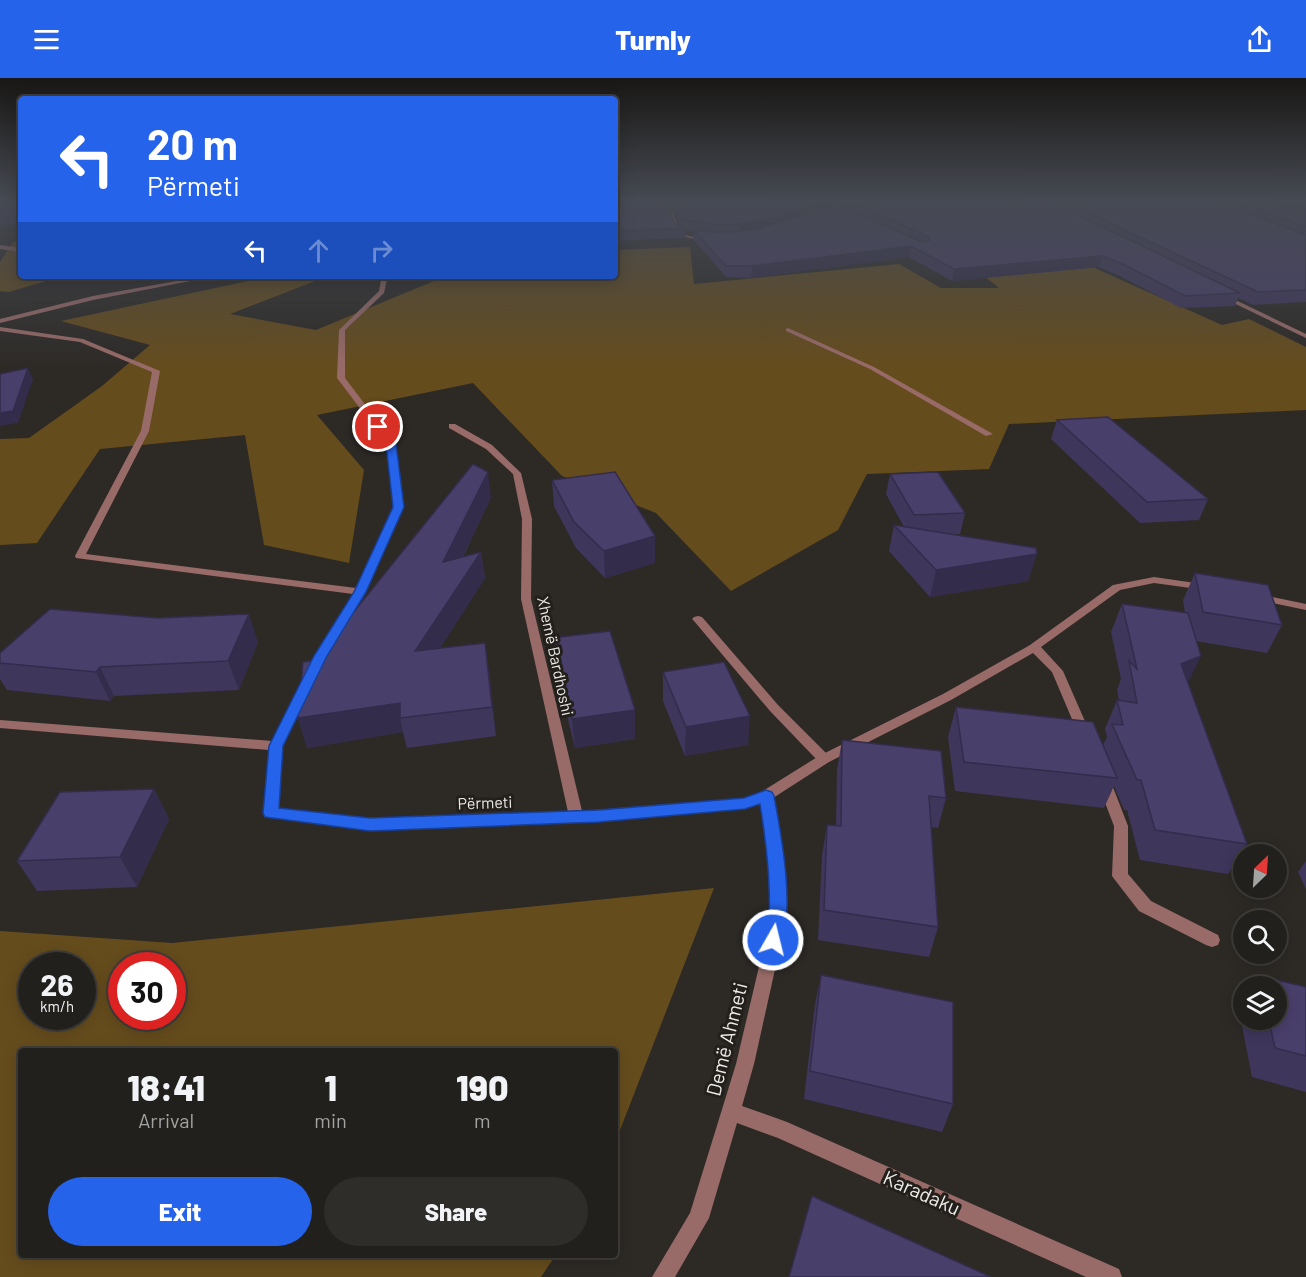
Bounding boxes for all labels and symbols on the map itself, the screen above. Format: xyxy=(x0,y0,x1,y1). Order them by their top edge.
pin xyxy=(352,401,403,452)
street label: Xhemë Bardhoshi xyxy=(534,595,578,717)
street label: Përmeti xyxy=(457,792,513,812)
north arrow xyxy=(1233,844,1287,898)
position arrow xyxy=(741,908,805,972)
speed limit sign: 30 xyxy=(108,952,186,1030)
street label: Demë Ahmeti xyxy=(700,980,752,1098)
street label: Karadaku xyxy=(880,1164,964,1220)

